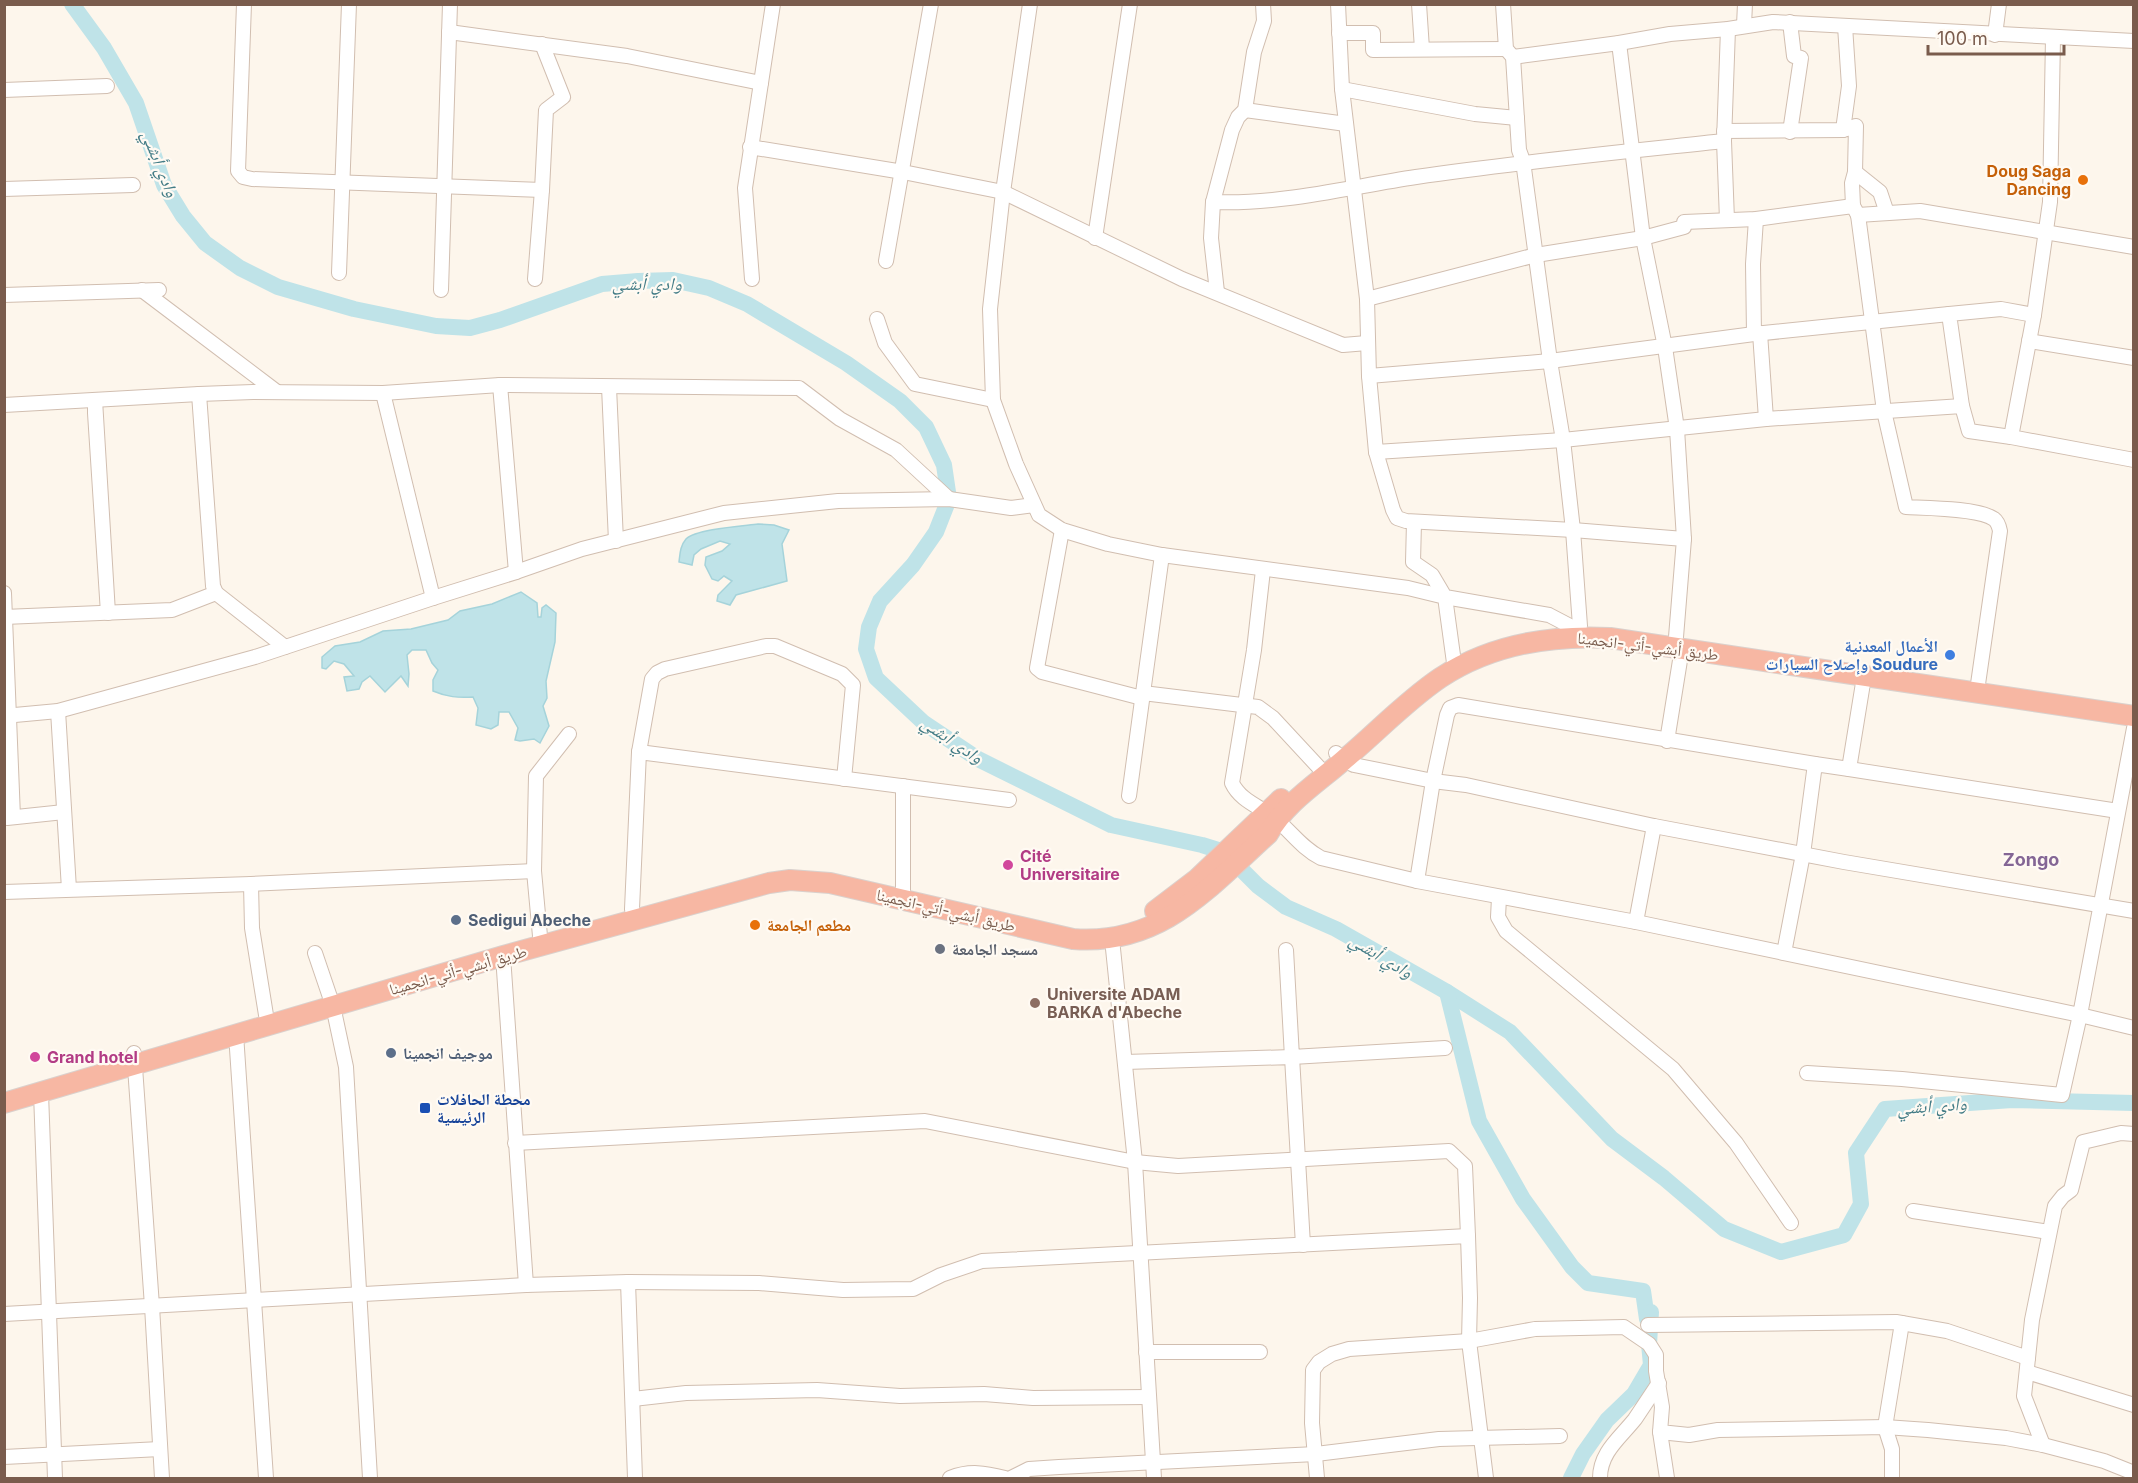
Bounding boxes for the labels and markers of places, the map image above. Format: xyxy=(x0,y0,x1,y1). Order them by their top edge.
place label: Doug Saga Dancing xyxy=(1987,161,2071,199)
marker: Doug Saga Dancing xyxy=(2076,173,2090,187)
place label: الأعمال المعدنية وإصلاح السيارات Soudure xyxy=(1766,636,1938,675)
marker: الأعمال المعدنية وإصلاح السيارات Soudure xyxy=(1943,648,1957,662)
place label: Cité Universitaire xyxy=(1020,846,1120,884)
marker: Cité Universitaire xyxy=(1001,858,1015,872)
place label: Sedigui Abeche xyxy=(468,910,591,930)
marker: Sedigui Abeche xyxy=(449,913,463,927)
place label: مطعم الجامعة xyxy=(767,915,851,937)
marker: مطعم الجامعة xyxy=(748,918,762,932)
place label: مسجد الجامعة xyxy=(952,939,1038,959)
marker: مسجد الجامعة xyxy=(933,942,947,956)
place label: Universite ADAM BARKA d'Abeche xyxy=(1047,984,1182,1022)
marker: Universite ADAM BARKA d'Abeche xyxy=(1028,996,1042,1010)
place label: موجيف انجمينا xyxy=(403,1043,493,1063)
marker: موجيف انجمينا xyxy=(384,1046,398,1060)
place label: Grand hotel xyxy=(47,1047,138,1067)
marker: Grand hotel xyxy=(28,1050,42,1064)
place label: محطة الحافلات الرئيسية xyxy=(437,1089,531,1127)
marker: محطة الحافلات الرئيسية xyxy=(418,1101,432,1115)

